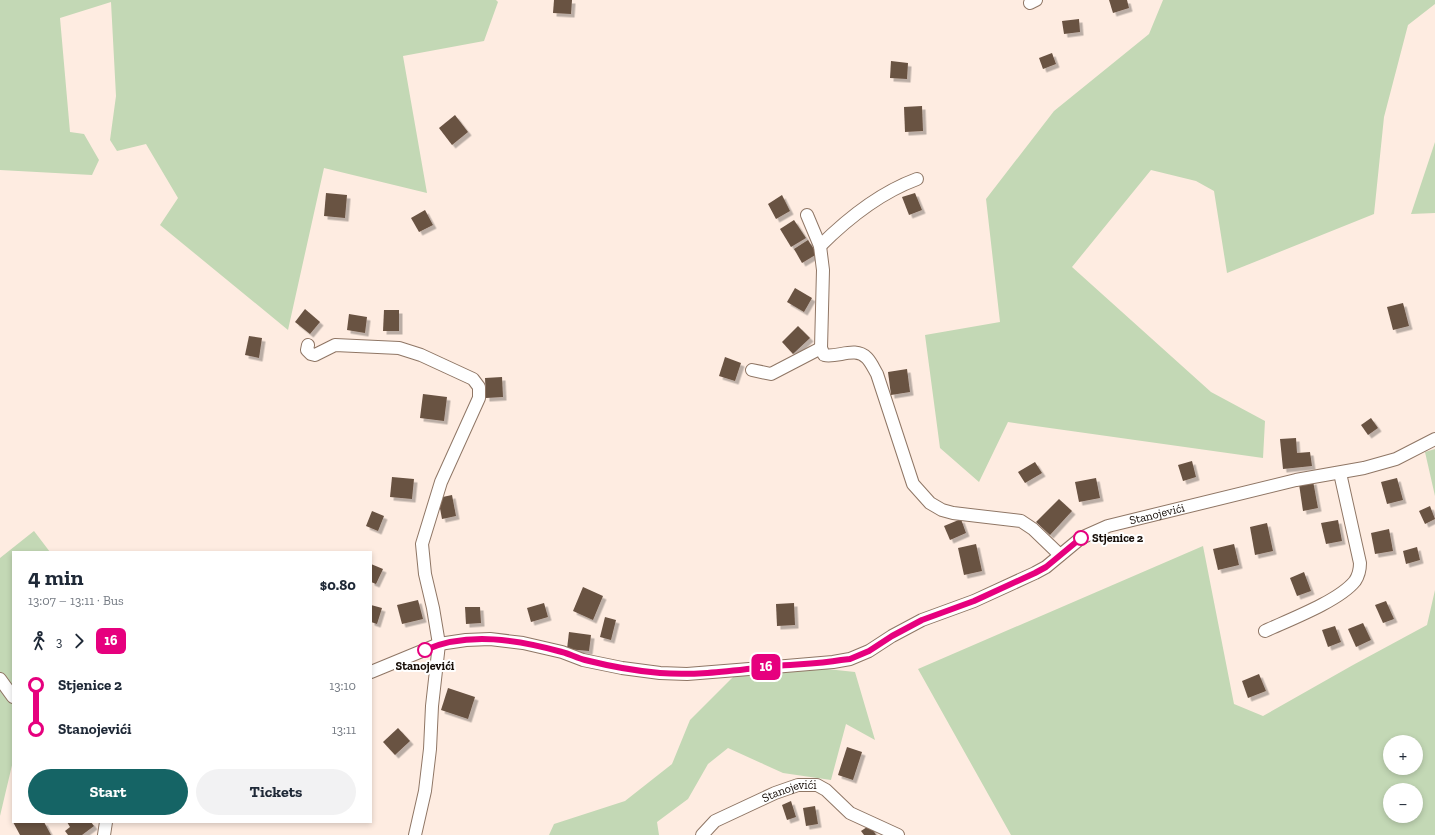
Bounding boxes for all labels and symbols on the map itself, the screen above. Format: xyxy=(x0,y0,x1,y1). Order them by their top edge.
street label: Stanojevići xyxy=(1128,500,1187,528)
marker: Stjenice 2 xyxy=(1073,530,1089,546)
place label: Stjenice 2 xyxy=(1092,531,1144,546)
marker: Stanojevići xyxy=(417,642,433,658)
line badge: 16 xyxy=(748,654,784,680)
place label: Stanojevići xyxy=(396,659,455,674)
street label: Stanojevići xyxy=(760,778,817,805)

